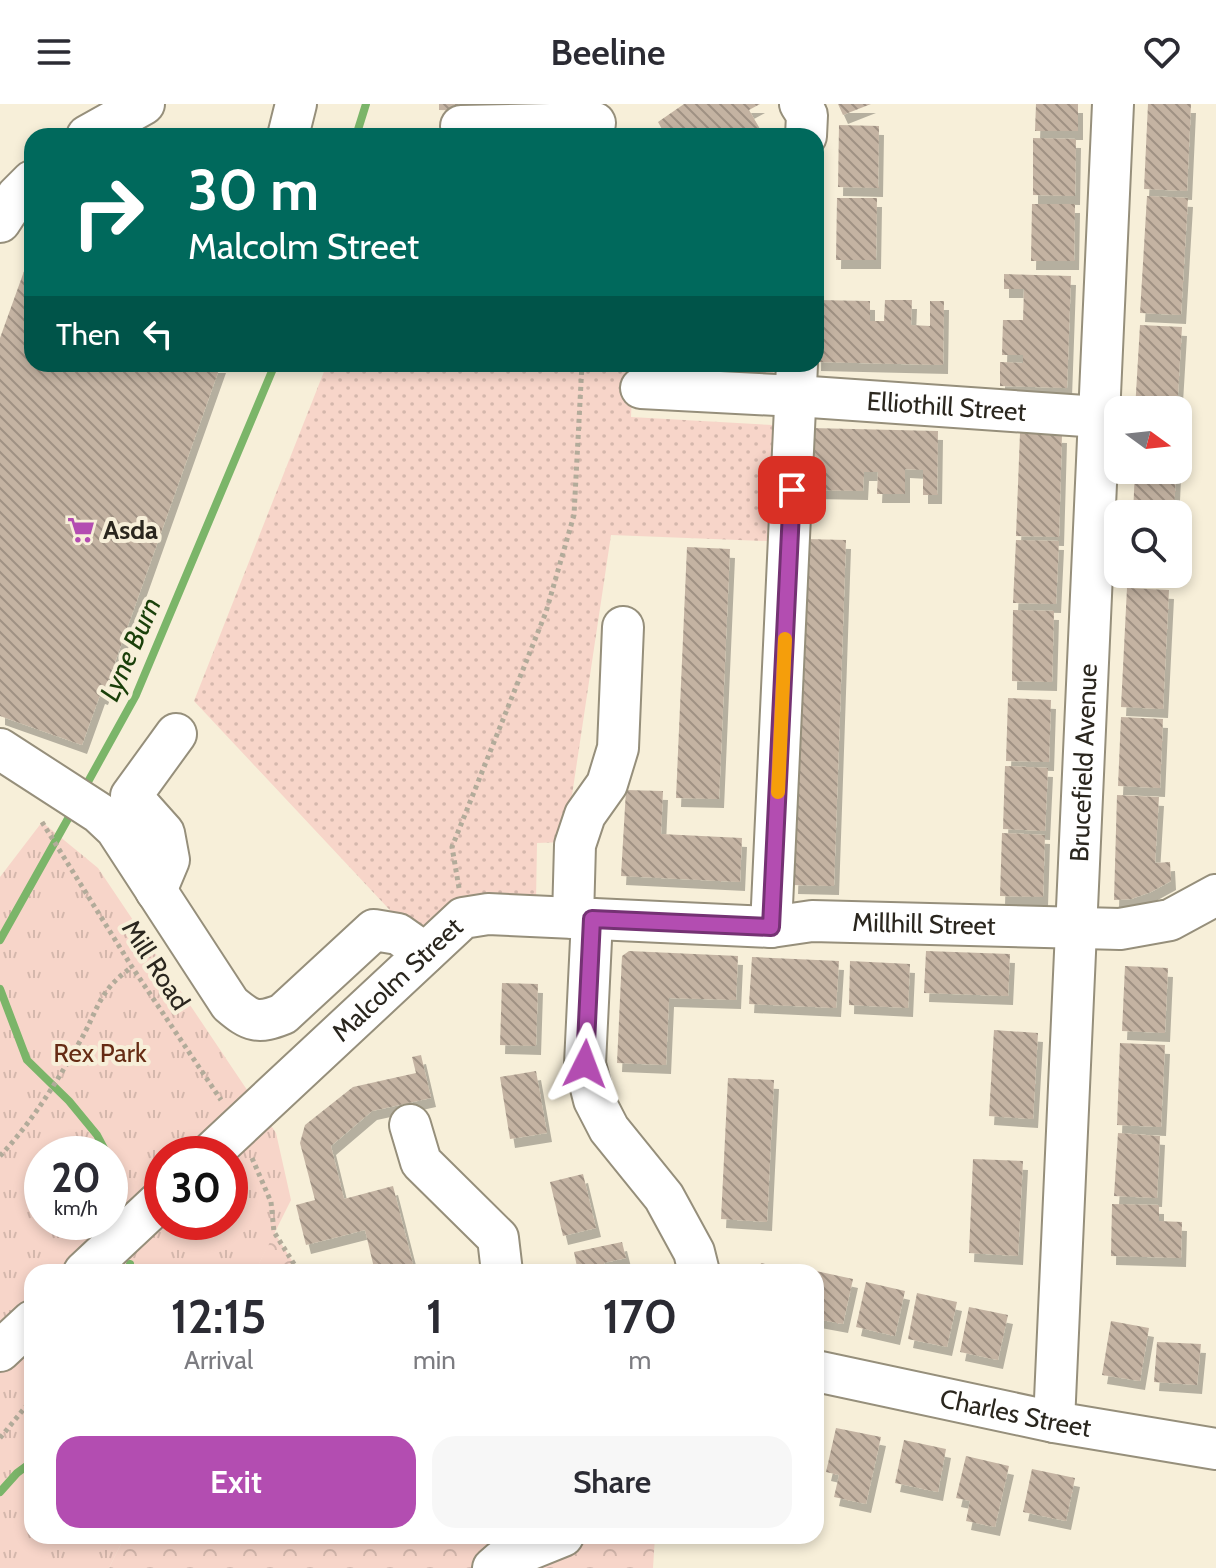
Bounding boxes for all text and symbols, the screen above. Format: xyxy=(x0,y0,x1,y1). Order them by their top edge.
icon: menu xyxy=(32,30,76,74)
text: Beeline xyxy=(550,30,666,74)
icon: heart xyxy=(1140,30,1184,74)
text: 30 m xyxy=(188,156,319,224)
icon: right xyxy=(56,160,160,264)
text: Malcolm Street xyxy=(188,224,419,268)
icon: left xyxy=(136,312,180,356)
text: Then xyxy=(56,316,120,353)
street label: Elliothill Street xyxy=(866,385,1027,428)
north arrow xyxy=(1104,396,1192,484)
map controls xyxy=(1104,396,1192,588)
pin xyxy=(758,456,826,524)
icon: arrive xyxy=(770,468,814,512)
button: search xyxy=(1104,500,1192,588)
place label: Asda xyxy=(103,514,158,546)
supermarket icon: Asda xyxy=(66,515,96,545)
water label: Lyne Burn xyxy=(92,592,168,706)
street label: Brucefield Avenue xyxy=(1063,663,1104,862)
street label: Millhill Street xyxy=(852,906,996,942)
street label: Malcolm Street xyxy=(325,911,469,1048)
street label: Mill Road xyxy=(115,914,197,1016)
position arrow xyxy=(543,1022,627,1106)
park label: Rex Park xyxy=(53,1037,147,1069)
speed limit sign: 30 xyxy=(144,1136,248,1240)
text: 20 xyxy=(51,1153,101,1202)
text: km/h xyxy=(54,1196,98,1220)
text: 12:15 xyxy=(171,1287,266,1345)
text: 1 xyxy=(426,1287,443,1345)
text: 170 xyxy=(603,1287,677,1345)
text: Arrival xyxy=(184,1344,253,1376)
text: min xyxy=(413,1344,456,1376)
text: m xyxy=(629,1344,651,1376)
street label: Charles Street xyxy=(937,1382,1094,1444)
button: Exit xyxy=(56,1436,416,1528)
button: Share xyxy=(432,1436,792,1528)

